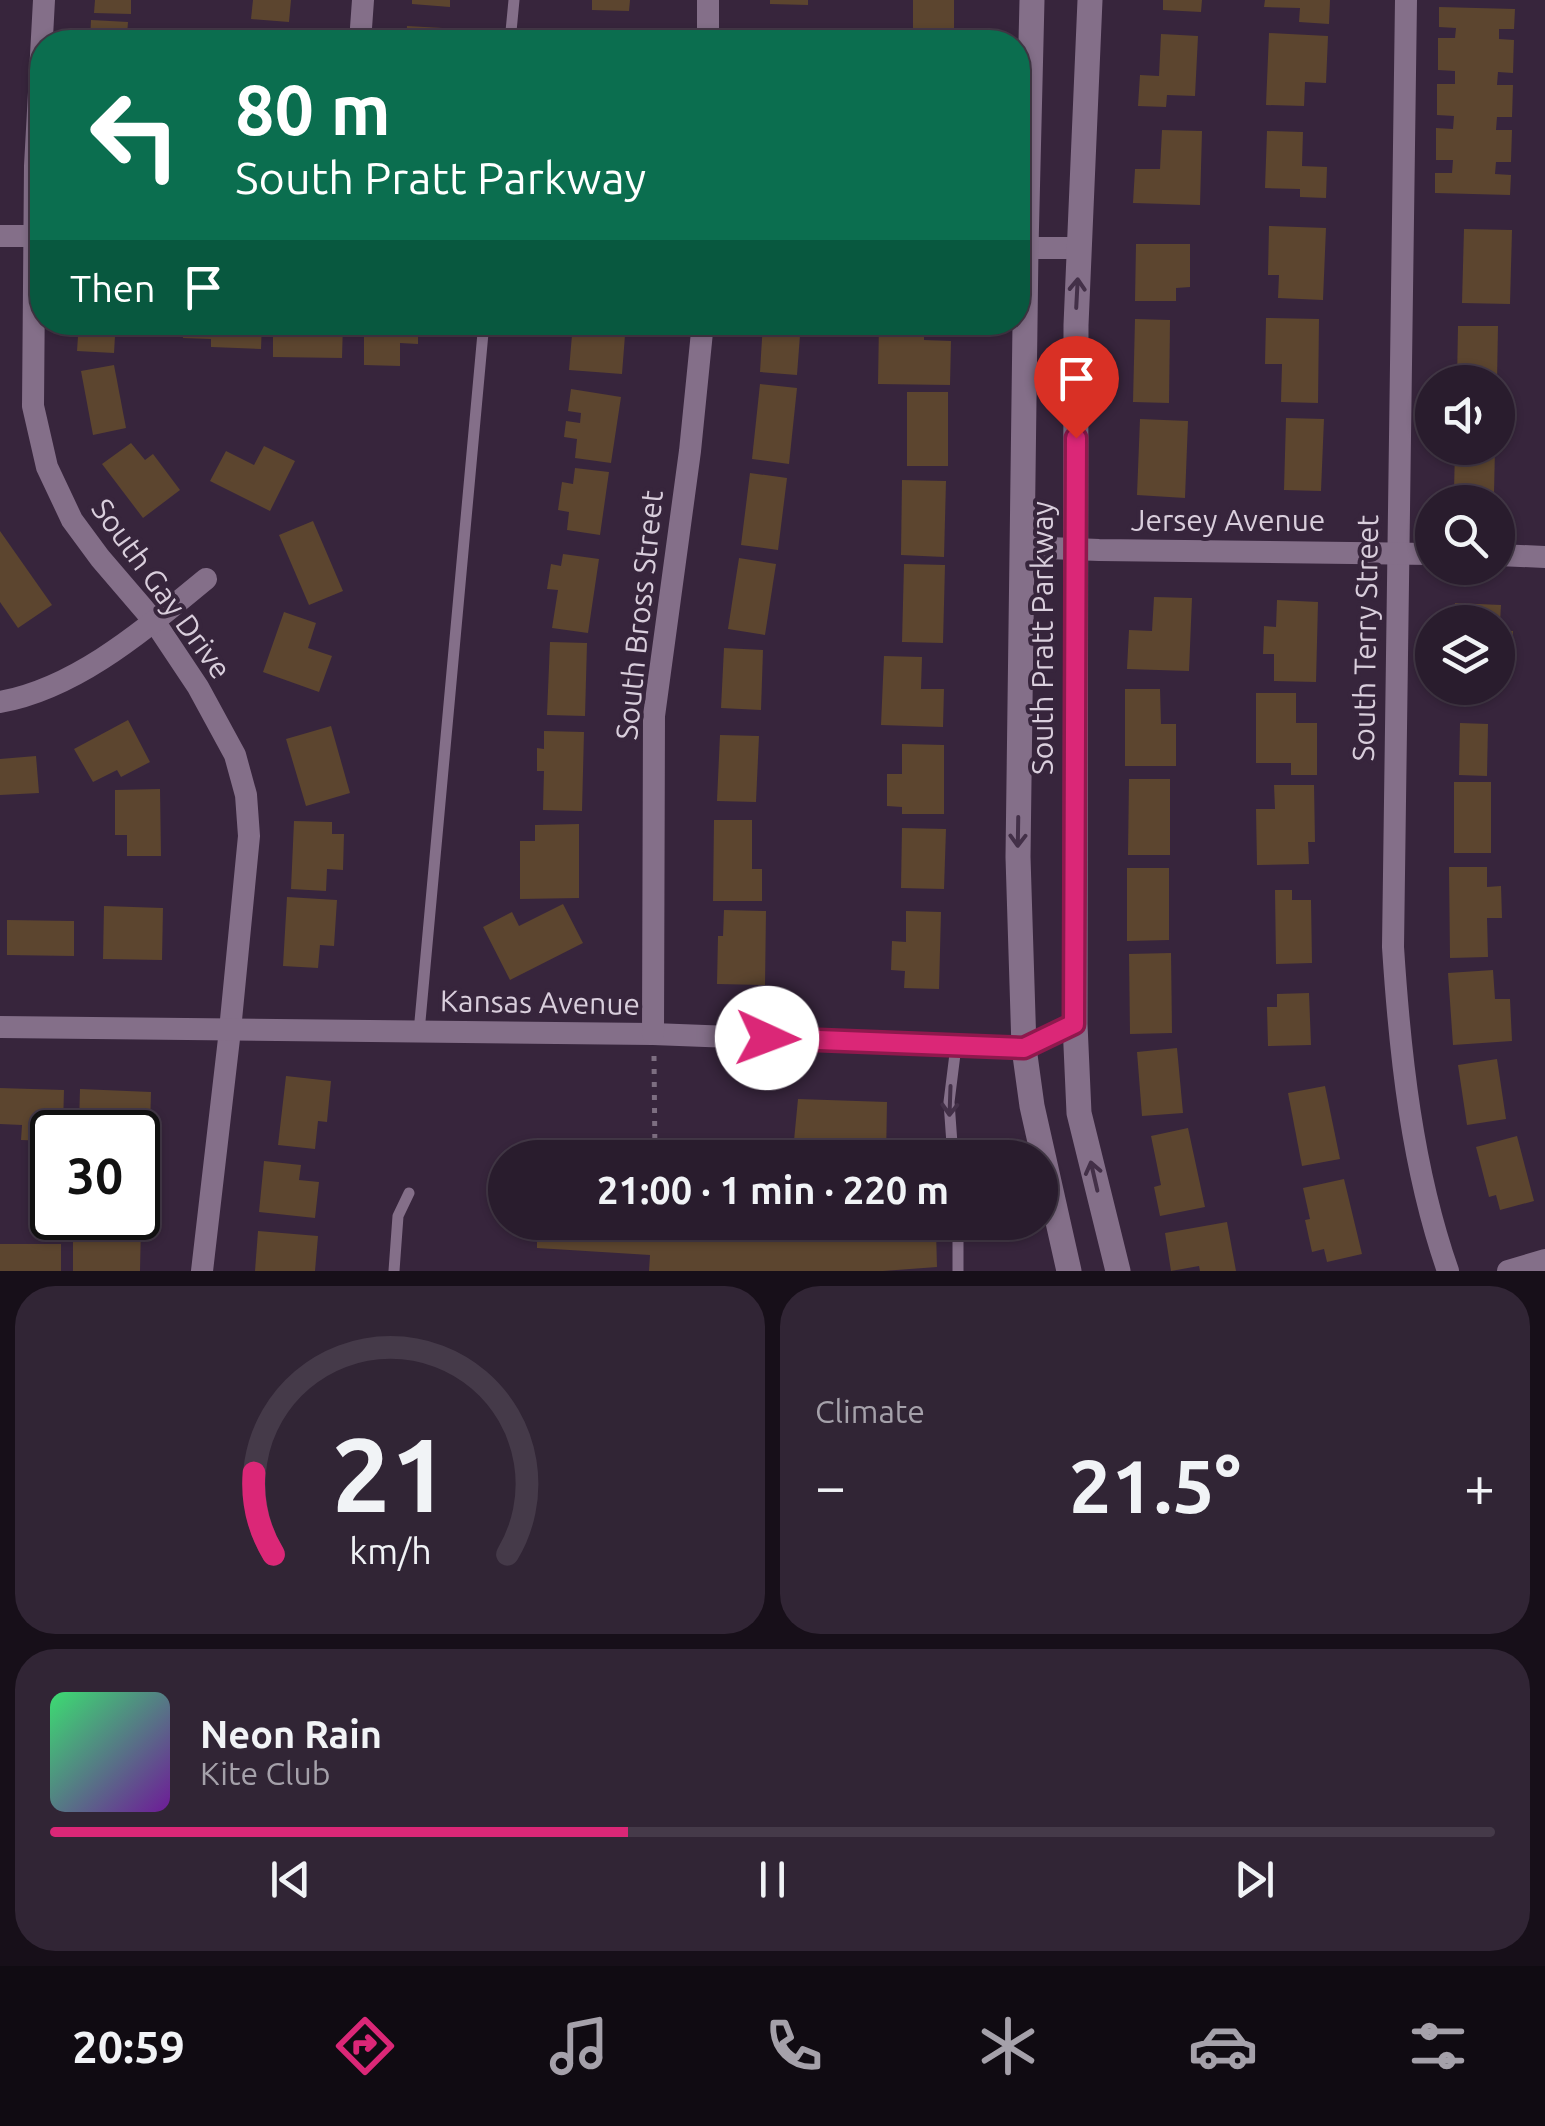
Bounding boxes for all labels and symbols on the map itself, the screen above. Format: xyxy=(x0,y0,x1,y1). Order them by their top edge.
one-way arrow xyxy=(1068,278,1087,310)
pin xyxy=(1034,336,1119,439)
street label: South Bross Street xyxy=(609,488,669,741)
street label: South Gay Drive xyxy=(85,492,238,685)
street label: South Pratt Parkway xyxy=(1025,501,1059,775)
street label: Jersey Avenue xyxy=(1131,503,1325,537)
street label: South Terry Street xyxy=(1346,514,1384,762)
one-way arrow xyxy=(1008,816,1028,848)
street label: Kansas Avenue xyxy=(440,983,640,1021)
position arrow xyxy=(715,986,819,1090)
one-way arrow xyxy=(941,1085,960,1117)
speed limit sign: 30 xyxy=(30,1110,160,1240)
one-way arrow xyxy=(1084,1161,1102,1193)

